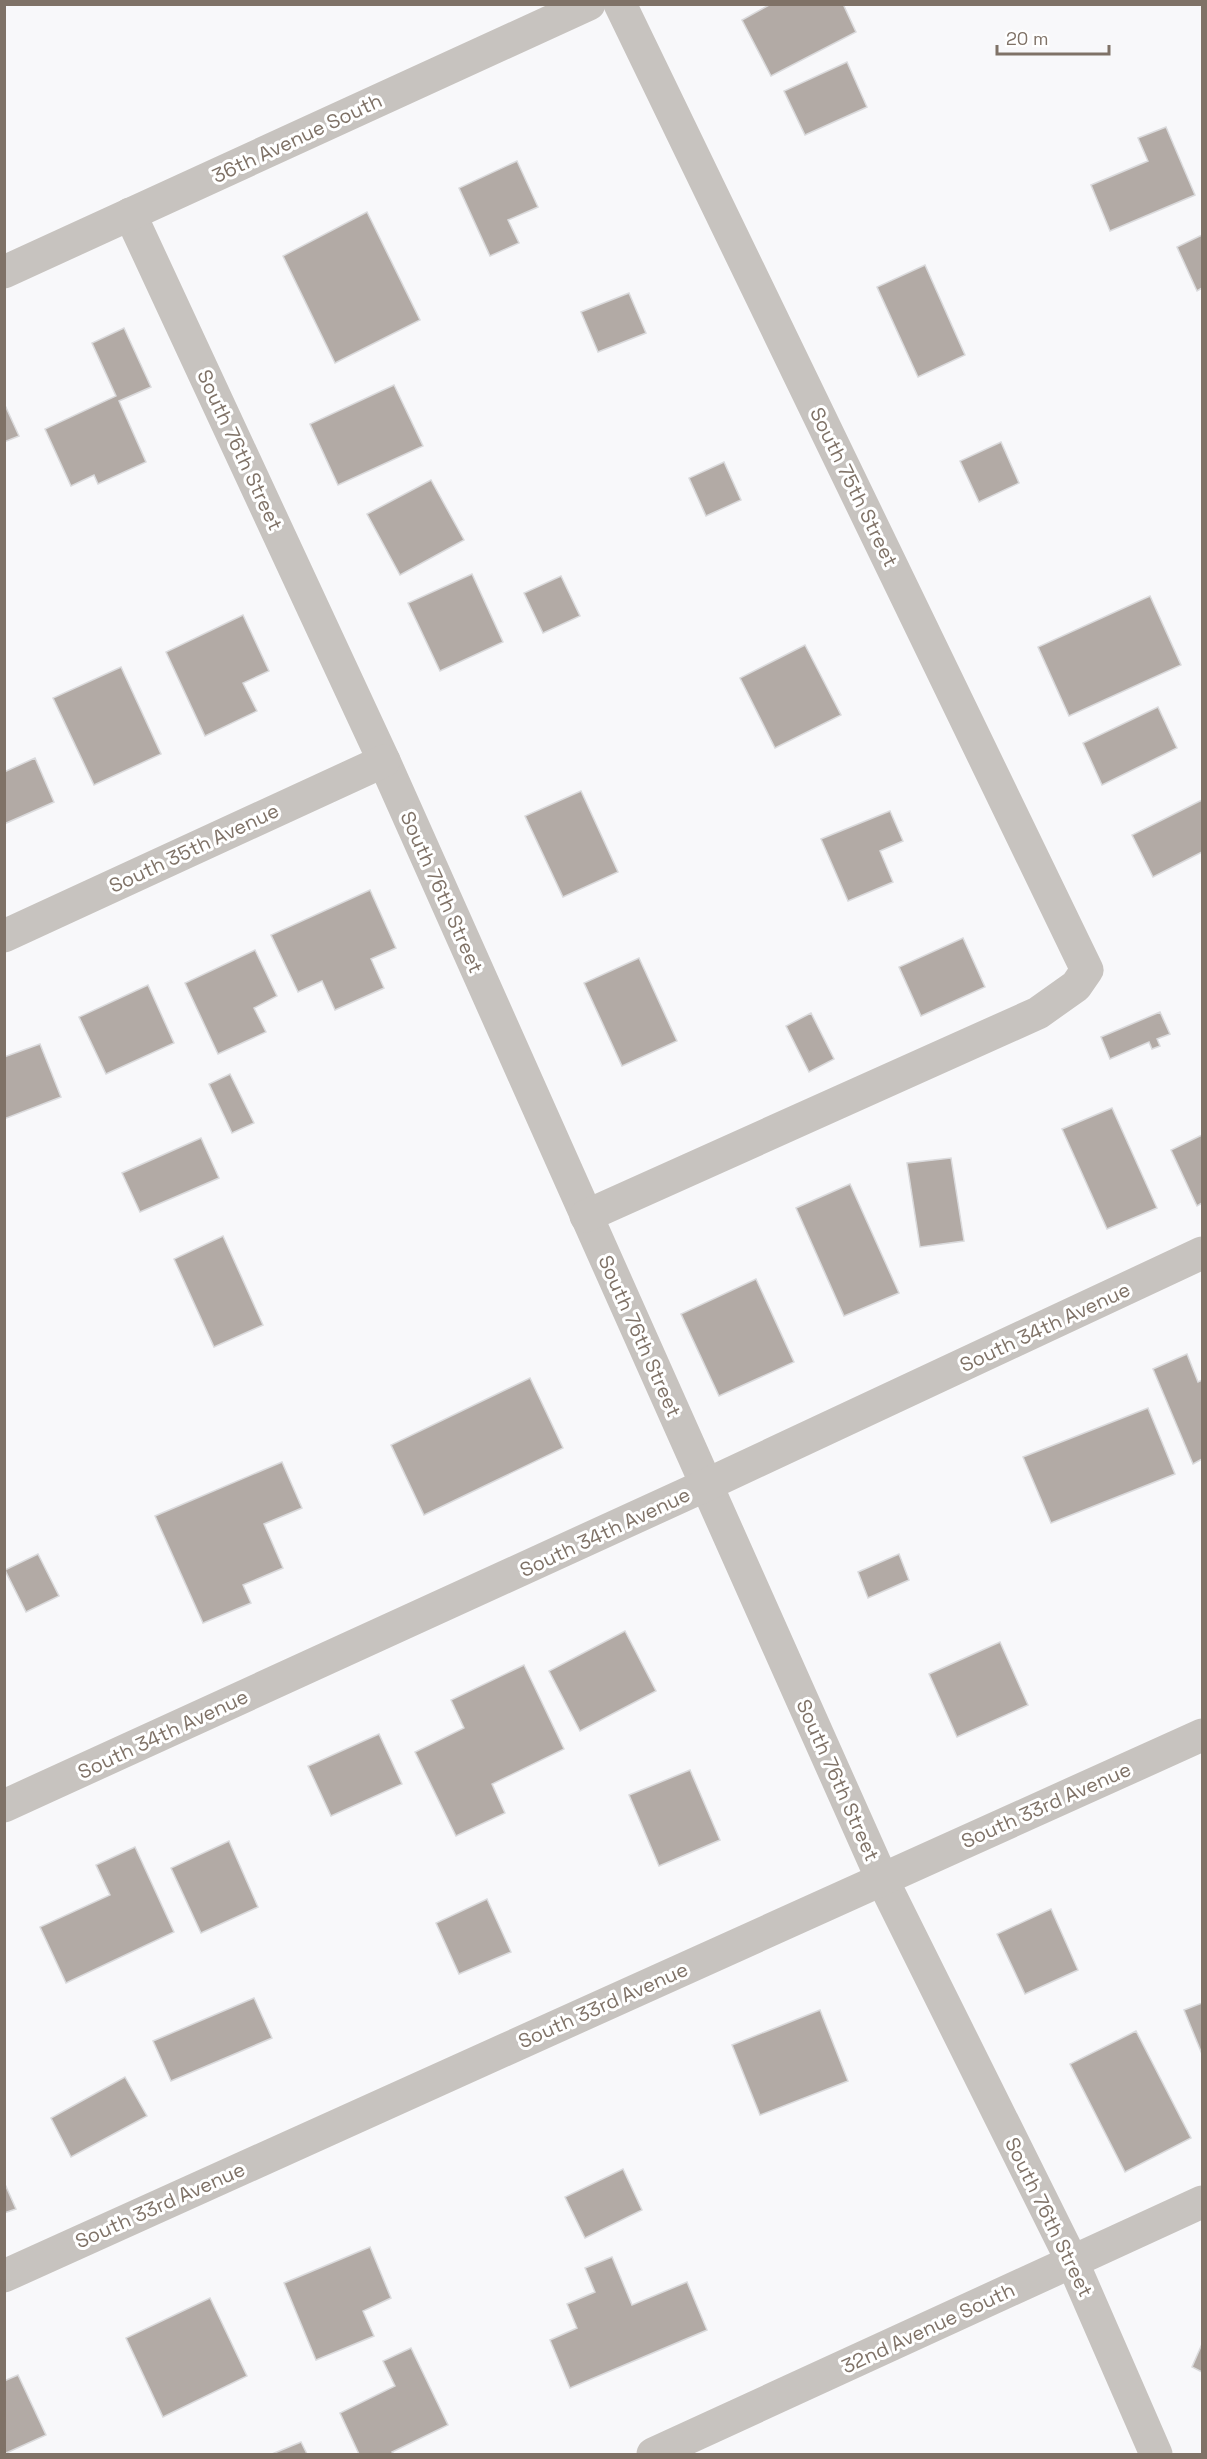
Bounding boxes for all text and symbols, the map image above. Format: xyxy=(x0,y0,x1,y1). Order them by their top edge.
scale bar xyxy=(997,18,1110,56)
text: 20 m xyxy=(1006,27,1049,50)
street label: 36th Avenue South xyxy=(208,87,386,189)
street label: South 76th Street xyxy=(191,365,289,535)
street label: South 75th Street xyxy=(804,403,904,571)
street label: South 35th Avenue xyxy=(105,797,283,899)
street label: South 76th Street xyxy=(395,807,489,977)
street label: South 76th Street xyxy=(593,1251,687,1421)
street label: South 34th Avenue xyxy=(956,1276,1134,1378)
street label: South 34th Avenue xyxy=(516,1481,694,1583)
street label: South 34th Avenue xyxy=(74,1683,252,1785)
street label: South 76th Street xyxy=(791,1695,885,1865)
street label: South 33rd Avenue xyxy=(957,1756,1135,1854)
street label: South 33rd Avenue xyxy=(514,1956,692,2054)
street label: South 76th Street xyxy=(999,2133,1099,2301)
street label: South 33rd Avenue xyxy=(71,2156,249,2254)
street label: 32nd Avenue South xyxy=(837,2276,1019,2380)

